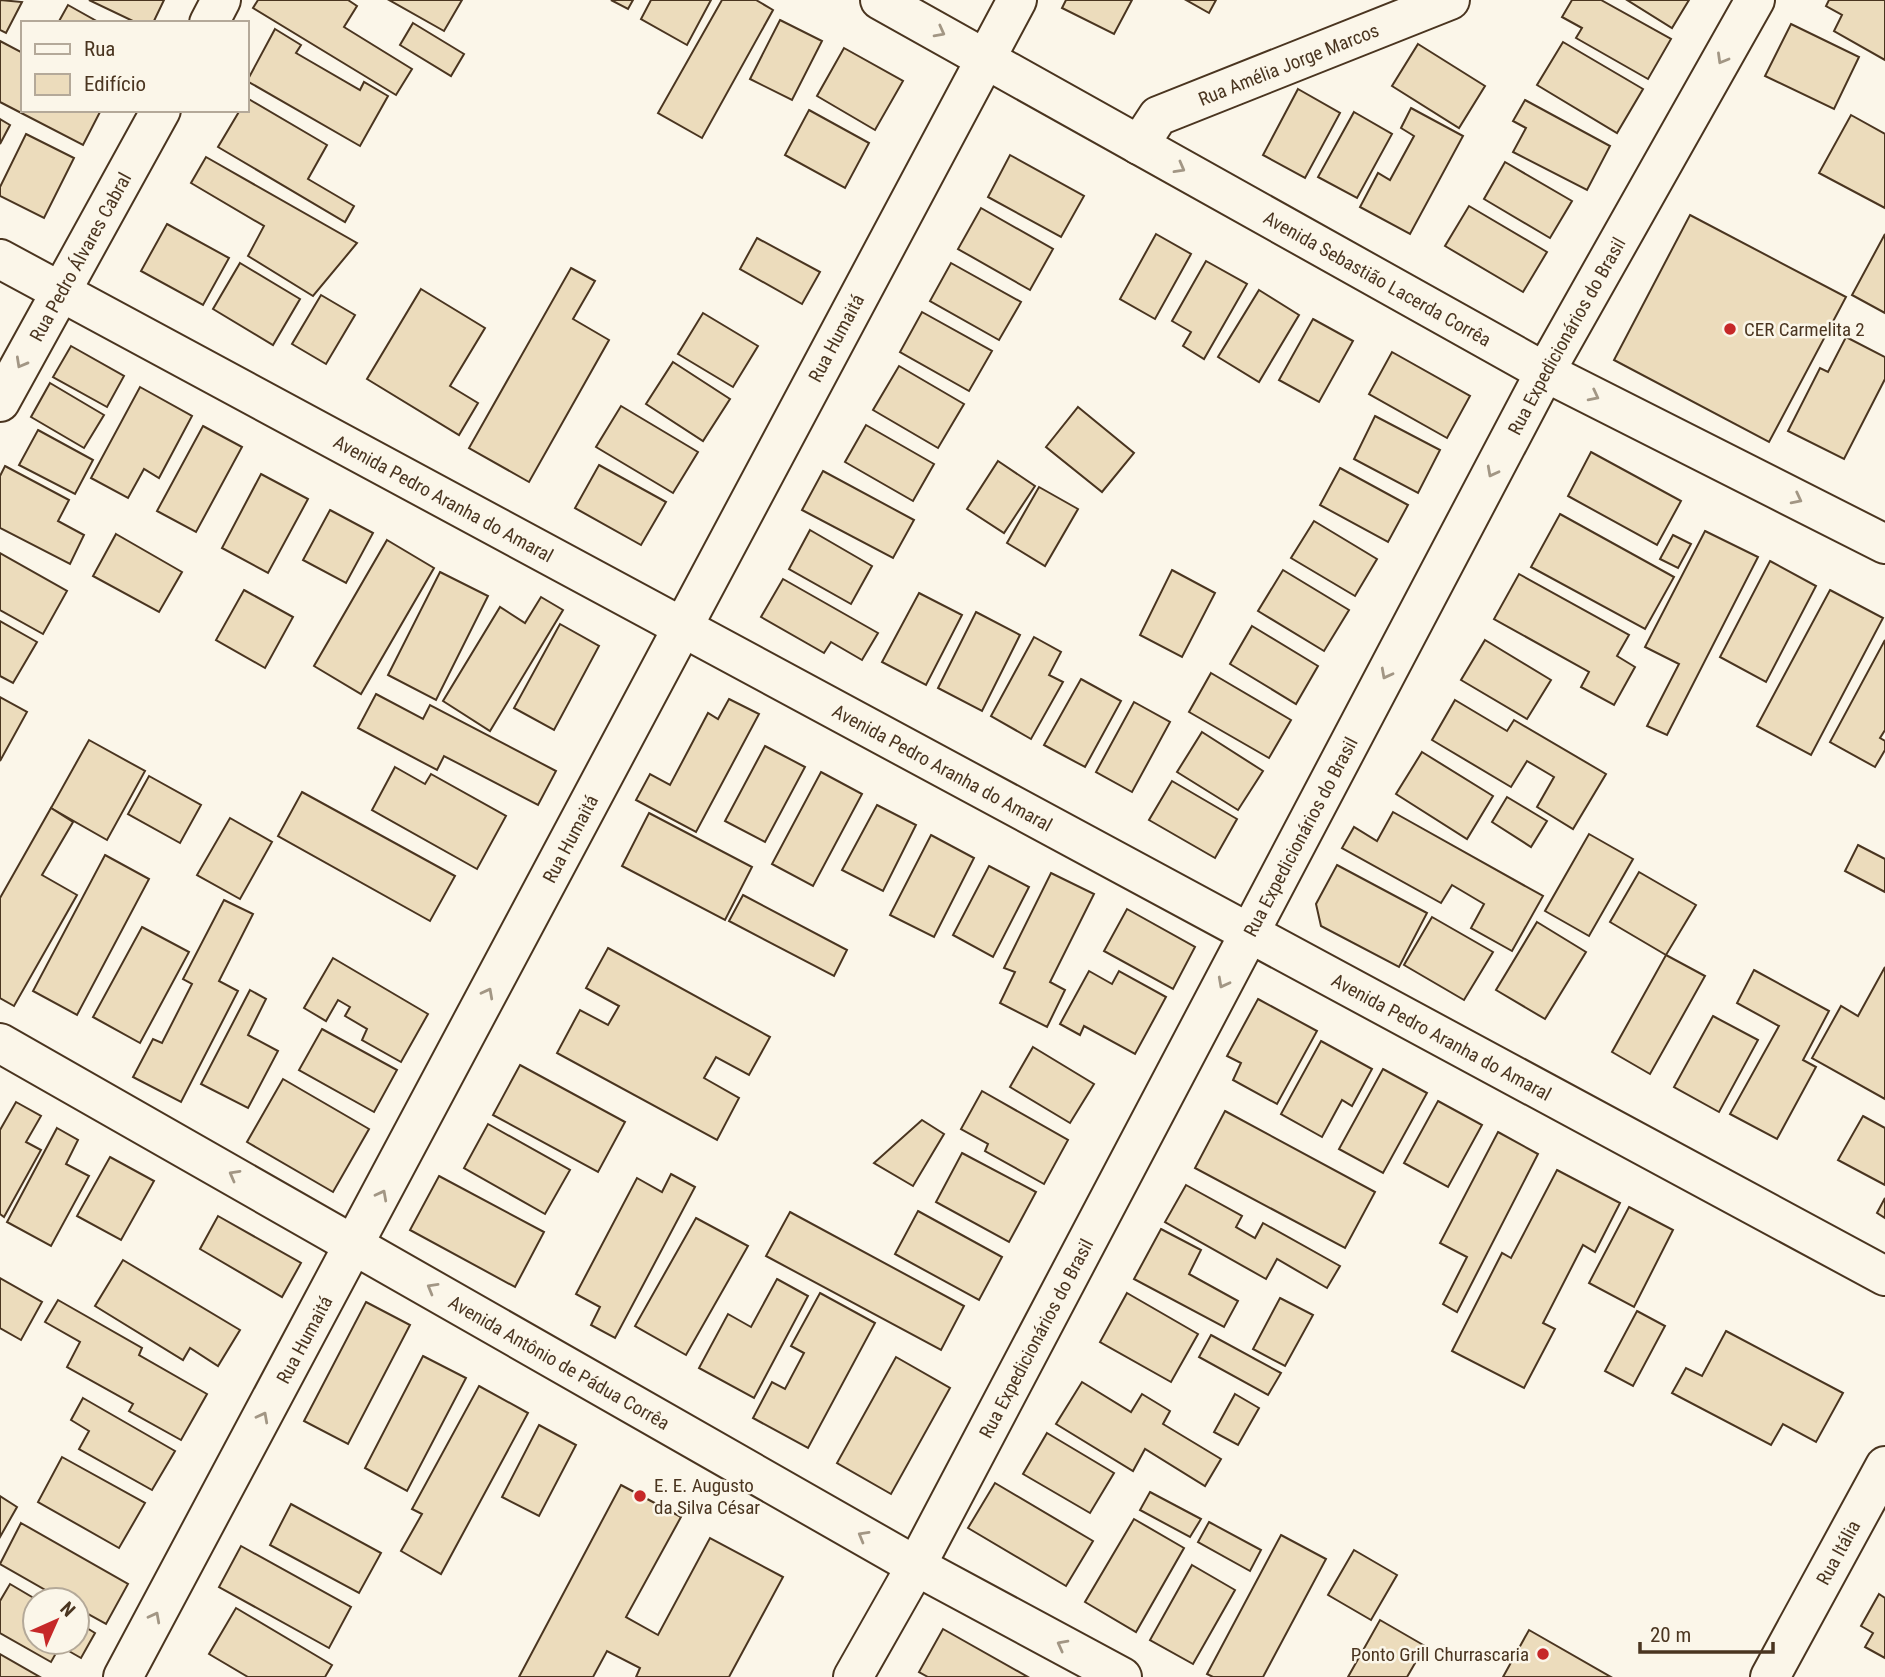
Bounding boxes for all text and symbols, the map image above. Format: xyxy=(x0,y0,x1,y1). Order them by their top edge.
street label: Rua Amélia Jorge Marcos xyxy=(1195,18,1382,111)
legend xyxy=(21,21,248,112)
one-way arrow xyxy=(933,24,945,37)
text: Rua xyxy=(84,37,115,61)
one-way arrow xyxy=(1717,52,1730,65)
text: Edifício xyxy=(84,72,146,96)
one-way arrow xyxy=(1173,160,1186,174)
street label: Rua Pedro Álvares Cabral xyxy=(25,168,136,345)
street label: Avenida Sebastião Lacerda Corrêa xyxy=(1259,206,1495,351)
street label: Rua Expedicionários do Brasil xyxy=(1503,233,1631,439)
street label: Rua Humaitá xyxy=(804,290,869,386)
place label: CER Carmelita 2 xyxy=(1744,318,1865,341)
marker: CER Carmelita 2 xyxy=(1722,321,1738,337)
one-way arrow xyxy=(16,356,29,369)
one-way arrow xyxy=(1587,388,1599,402)
street label: Avenida Pedro Aranha do Amaral xyxy=(330,430,557,567)
one-way arrow xyxy=(1487,465,1500,478)
one-way arrow xyxy=(1790,491,1802,505)
one-way arrow xyxy=(1381,666,1394,679)
street label: Avenida Pedro Aranha do Amaral xyxy=(829,699,1056,837)
street label: Rua Expedicionários do Brasil xyxy=(1239,733,1363,941)
street label: Rua Humaitá xyxy=(538,791,603,887)
street label: Avenida Pedro Aranha do Amaral xyxy=(1328,969,1555,1106)
one-way arrow xyxy=(1218,976,1231,989)
one-way arrow xyxy=(480,988,493,1000)
one-way arrow xyxy=(229,1170,242,1183)
one-way arrow xyxy=(374,1190,388,1202)
street label: Rua Expedicionários do Brasil xyxy=(974,1235,1098,1442)
one-way arrow xyxy=(427,1283,440,1296)
street label: Avenida Antônio de Pádua Corrêa xyxy=(444,1291,674,1435)
street label: Rua Humaitá xyxy=(272,1292,337,1388)
one-way arrow xyxy=(255,1412,268,1424)
place label: E. E. Augusto da Silva César xyxy=(654,1474,760,1519)
marker: E. E. Augusto da Silva César xyxy=(632,1488,648,1504)
street label: Rua Itália xyxy=(1812,1516,1865,1589)
one-way arrow xyxy=(857,1531,870,1544)
north arrow xyxy=(21,1586,91,1656)
text: N xyxy=(55,1597,80,1622)
scale bar xyxy=(1640,1610,1773,1654)
one-way arrow xyxy=(147,1612,160,1624)
text: 20 m xyxy=(1650,1623,1691,1647)
one-way arrow xyxy=(1057,1640,1069,1653)
place label: Ponto Grill Churrascaria xyxy=(1351,1643,1529,1666)
marker: Ponto Grill Churrascaria xyxy=(1535,1646,1551,1662)

